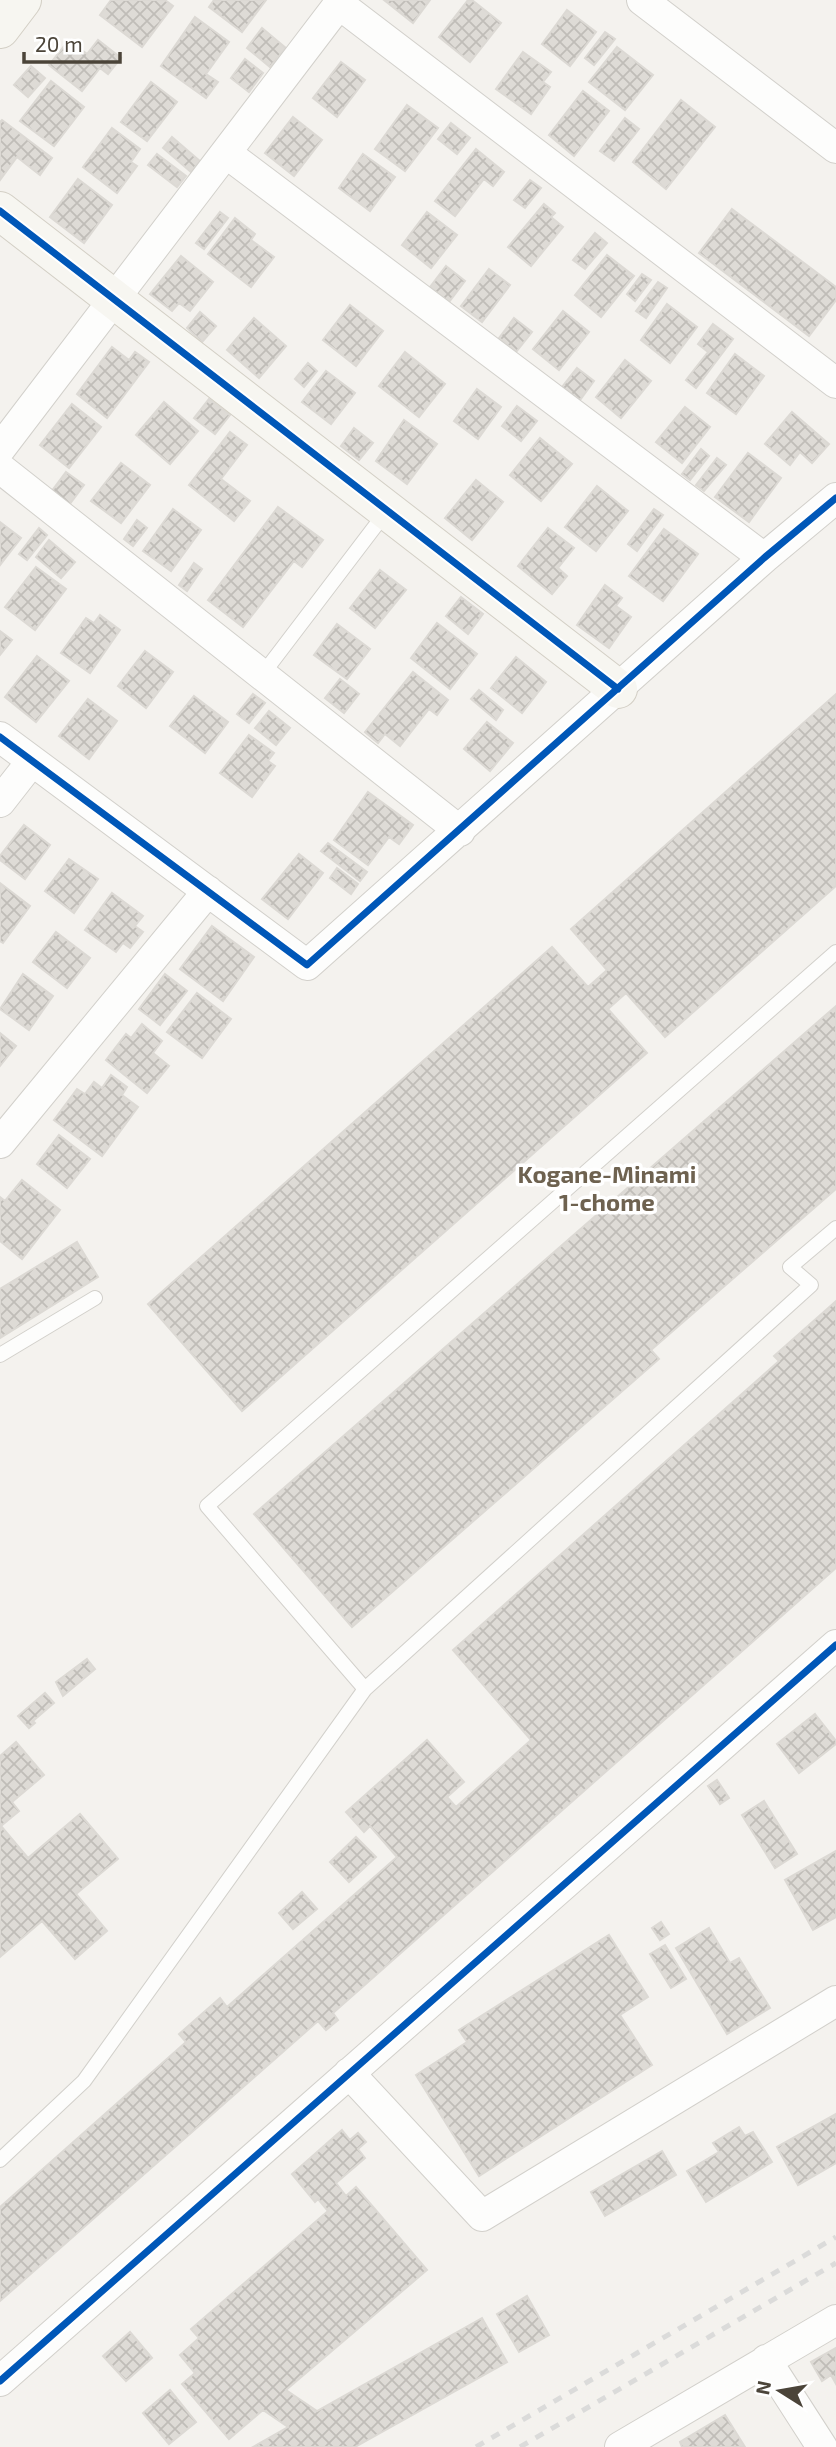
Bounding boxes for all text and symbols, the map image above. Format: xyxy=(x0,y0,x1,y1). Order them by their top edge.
scale bar xyxy=(24,21,121,65)
text: 20 m xyxy=(35,31,83,56)
district label: Kogane-Minami 1-chome xyxy=(518,1159,696,1216)
north arrow xyxy=(745,2356,815,2426)
text: N xyxy=(750,2379,775,2397)

